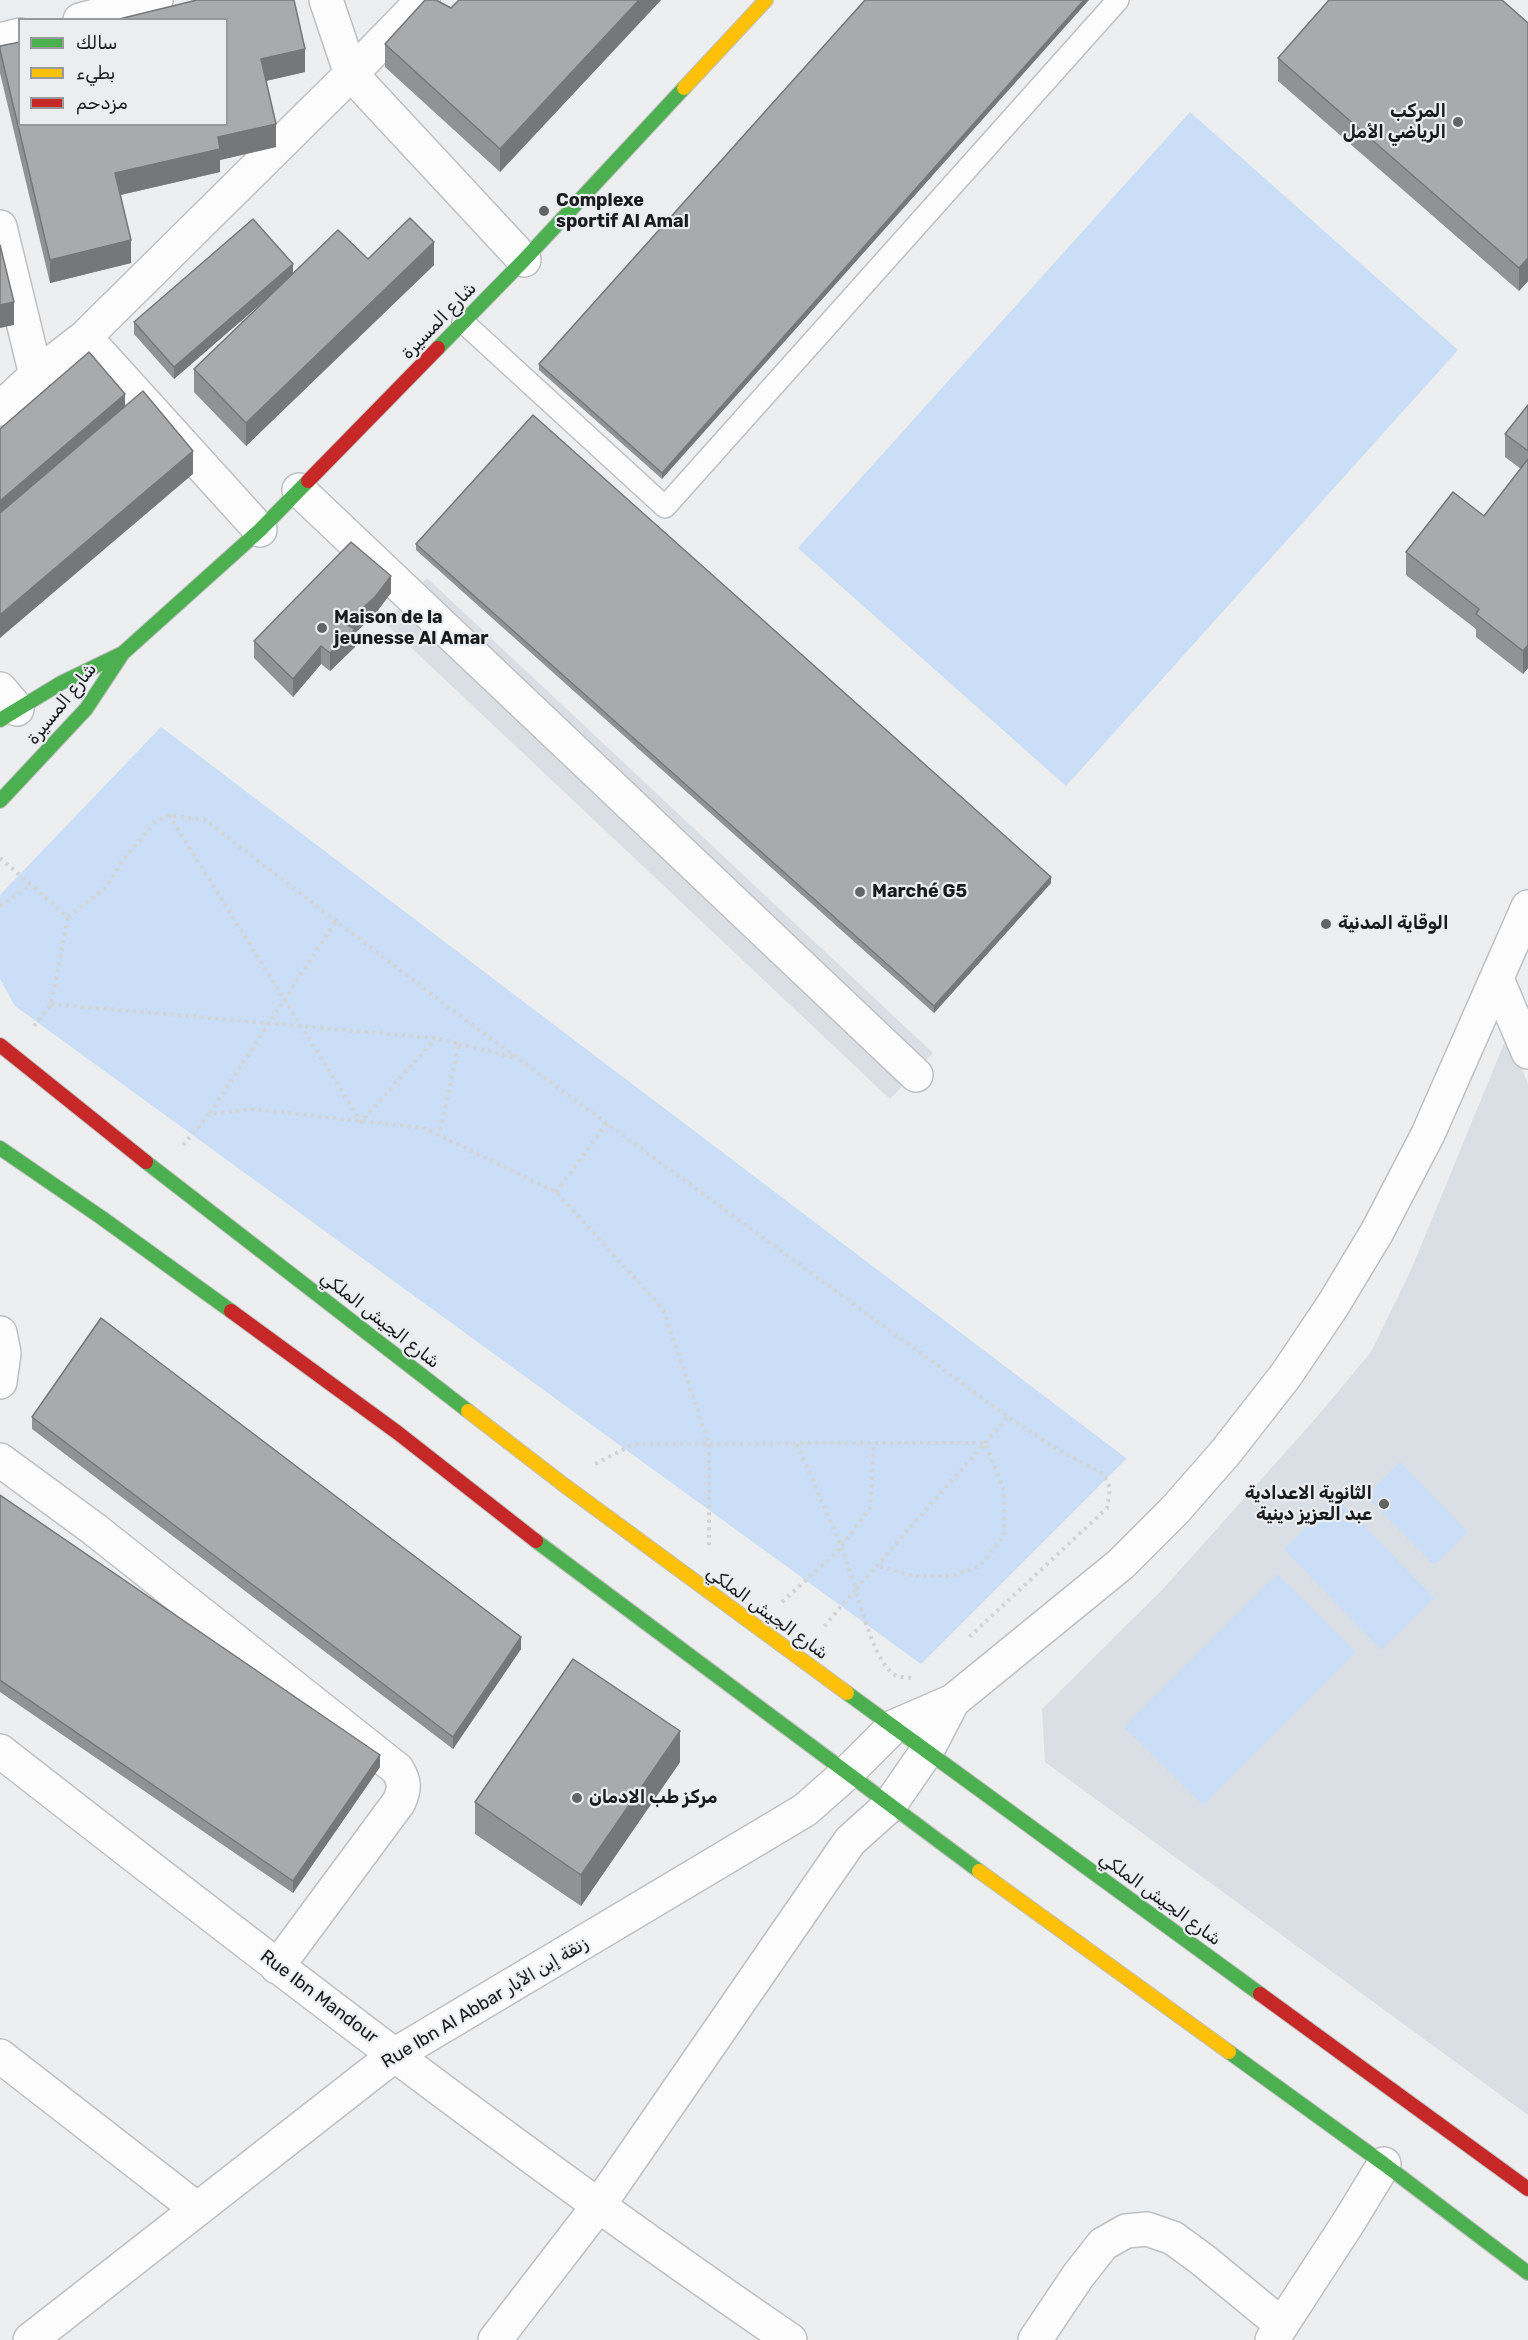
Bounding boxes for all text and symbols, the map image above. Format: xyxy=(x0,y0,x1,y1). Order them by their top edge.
legend xyxy=(18,18,228,126)
text: سالك xyxy=(76,32,117,54)
text: بطيء xyxy=(76,62,115,84)
text: مزدحم xyxy=(76,92,128,114)
place label: المركب الرياضي الأمل xyxy=(1343,101,1446,144)
marker: المركب الرياضي الأمل xyxy=(1451,115,1465,129)
place label: Complexe sportif Al Amal xyxy=(556,190,689,232)
marker: Complexe sportif Al Amal xyxy=(537,204,551,218)
street label: شارع المسيرة xyxy=(397,278,481,364)
place label: Maison de la jeunesse Al Amar xyxy=(334,607,488,650)
marker: Maison de la jeunesse Al Amar xyxy=(315,621,329,635)
street label: شارع المسيرة xyxy=(22,659,102,749)
place label: Marché G5 xyxy=(872,881,967,903)
marker: Marché G5 xyxy=(853,885,867,899)
place label: الوقاية المدنية xyxy=(1338,913,1449,935)
marker: الوقاية المدنية xyxy=(1319,917,1333,931)
street label: شارع الجيش الملكي xyxy=(316,1267,444,1373)
place label: الثانوية الاعدادية عبد العزيز دينية xyxy=(1245,1483,1372,1526)
marker: الثانوية الاعدادية عبد العزيز دينية xyxy=(1377,1497,1391,1511)
street label: شارع الجيش الملكي xyxy=(702,1562,832,1664)
place label: مركز طب الادمان xyxy=(589,1787,718,1809)
marker: مركز طب الادمان xyxy=(570,1791,584,1805)
street label: شارع الجيش الملكي xyxy=(1095,1848,1225,1950)
street label: Rue Ibn Al Abbar زنقة إبن الأبار xyxy=(378,1933,592,2073)
street label: Rue Ibn Mandour xyxy=(256,1946,382,2048)

